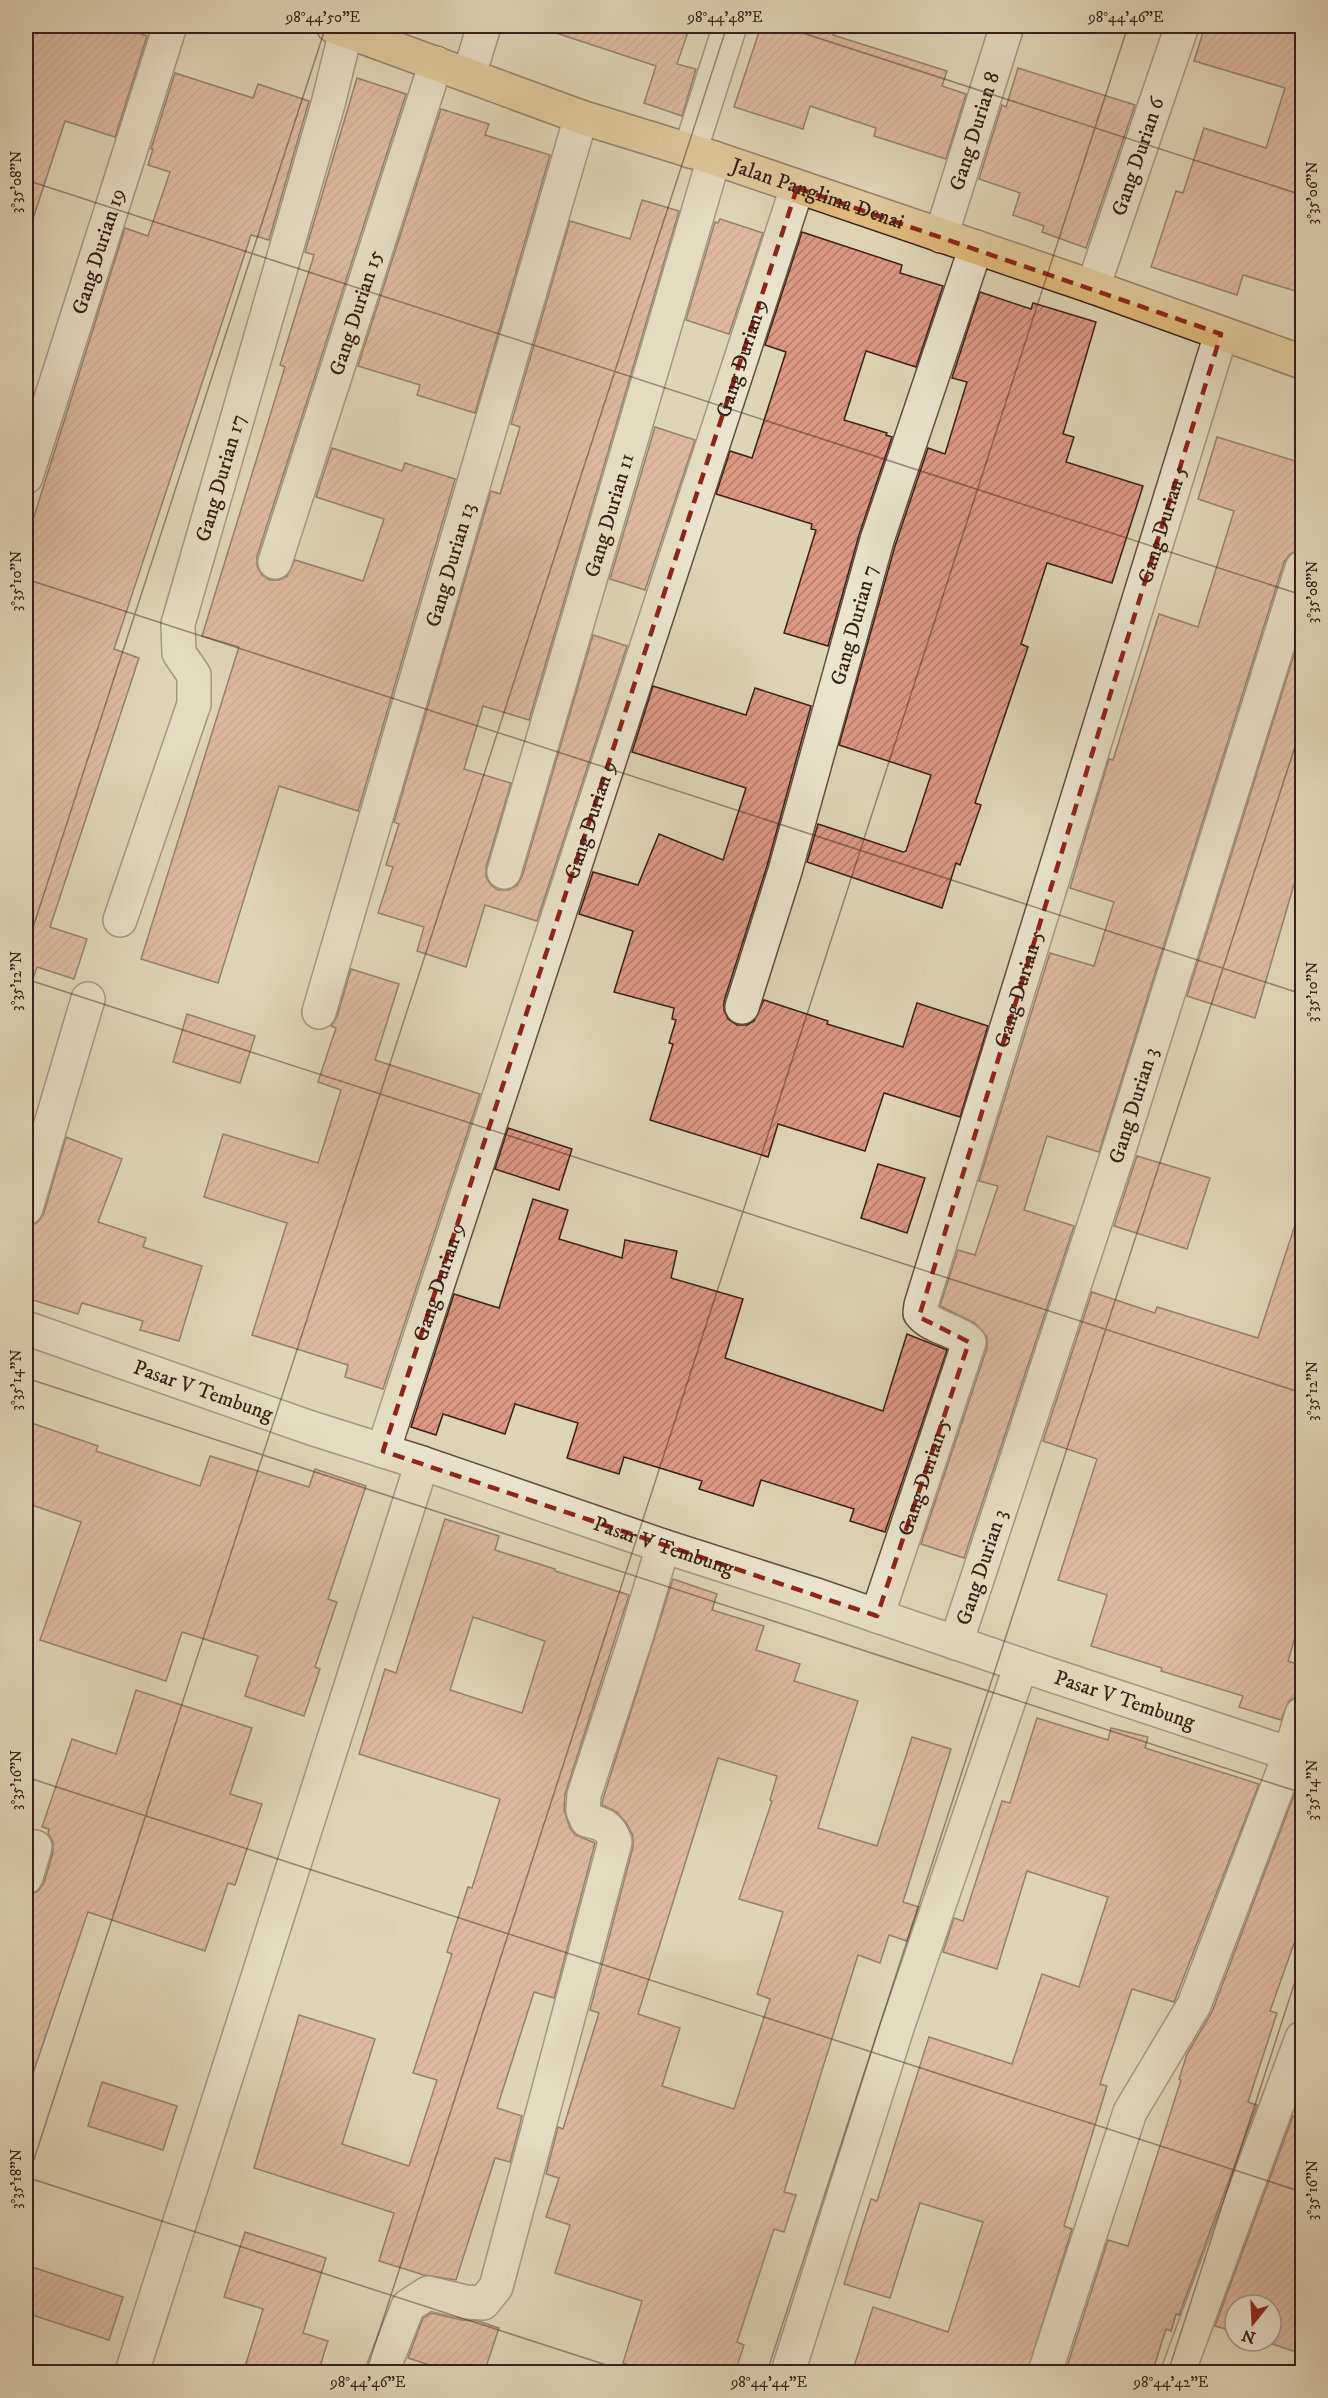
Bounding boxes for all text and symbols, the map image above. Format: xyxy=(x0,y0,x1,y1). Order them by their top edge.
text: 98°44'50"E xyxy=(285,8,361,27)
text: 98°44'48"E xyxy=(686,8,763,27)
text: 98°44'46"E xyxy=(1087,8,1164,27)
street label: Gang Durian 8 xyxy=(944,69,1006,194)
street label: Gang Durian 6 xyxy=(1106,93,1171,219)
text: 3°35'08"N xyxy=(7,151,26,213)
street label: Jalan Panglima Denai xyxy=(726,152,907,236)
text: 3°35'06"N xyxy=(1303,162,1322,224)
street label: Gang Durian 19 xyxy=(67,185,131,318)
street label: Gang Durian 15 xyxy=(324,247,389,379)
street label: Gang Durian 9 xyxy=(711,296,774,421)
street label: Gang Durian 17 xyxy=(190,411,252,545)
street label: Gang Durian 11 xyxy=(579,450,640,581)
street label: Gang Durian 5 xyxy=(1133,462,1194,587)
street label: Gang Durian 13 xyxy=(420,500,481,630)
text: 3°35'10"N xyxy=(7,551,26,611)
text: 3°35'08"N xyxy=(1303,561,1322,623)
street label: Gang Durian 7 xyxy=(825,562,883,688)
street label: Gang Durian 9 xyxy=(559,758,622,883)
street label: Gang Durian 5 xyxy=(989,926,1050,1051)
text: 3°35'12"N xyxy=(7,951,26,1011)
text: 3°35'10"N xyxy=(1303,962,1322,1022)
street label: Gang Durian 3 xyxy=(1103,1044,1164,1167)
street label: Gang Durian 9 xyxy=(408,1220,471,1345)
text: 3°35'14"N xyxy=(7,1349,26,1411)
street label: Pasar V Tembung xyxy=(130,1355,277,1428)
text: 3°35'12"N xyxy=(1303,1361,1322,1421)
street label: Gang Durian 5 xyxy=(893,1414,957,1540)
street label: Gang Durian 3 xyxy=(951,1506,1013,1629)
street label: Pasar V Tembung xyxy=(590,1511,738,1582)
street label: Pasar V Tembung xyxy=(1051,1665,1199,1736)
text: 3°35'16"N xyxy=(7,1750,26,1810)
text: 3°35'14"N xyxy=(1303,1759,1322,1821)
text: 3°35'18"N xyxy=(7,2149,26,2209)
text: 3°35'16"N xyxy=(1303,2160,1322,2220)
north arrow xyxy=(1223,2293,1283,2353)
text: N xyxy=(1239,2325,1258,2348)
text: 98°44'46"E xyxy=(329,2373,406,2392)
text: 98°44'44"E xyxy=(730,2373,807,2392)
text: 98°44'42"E xyxy=(1133,2373,1209,2392)

